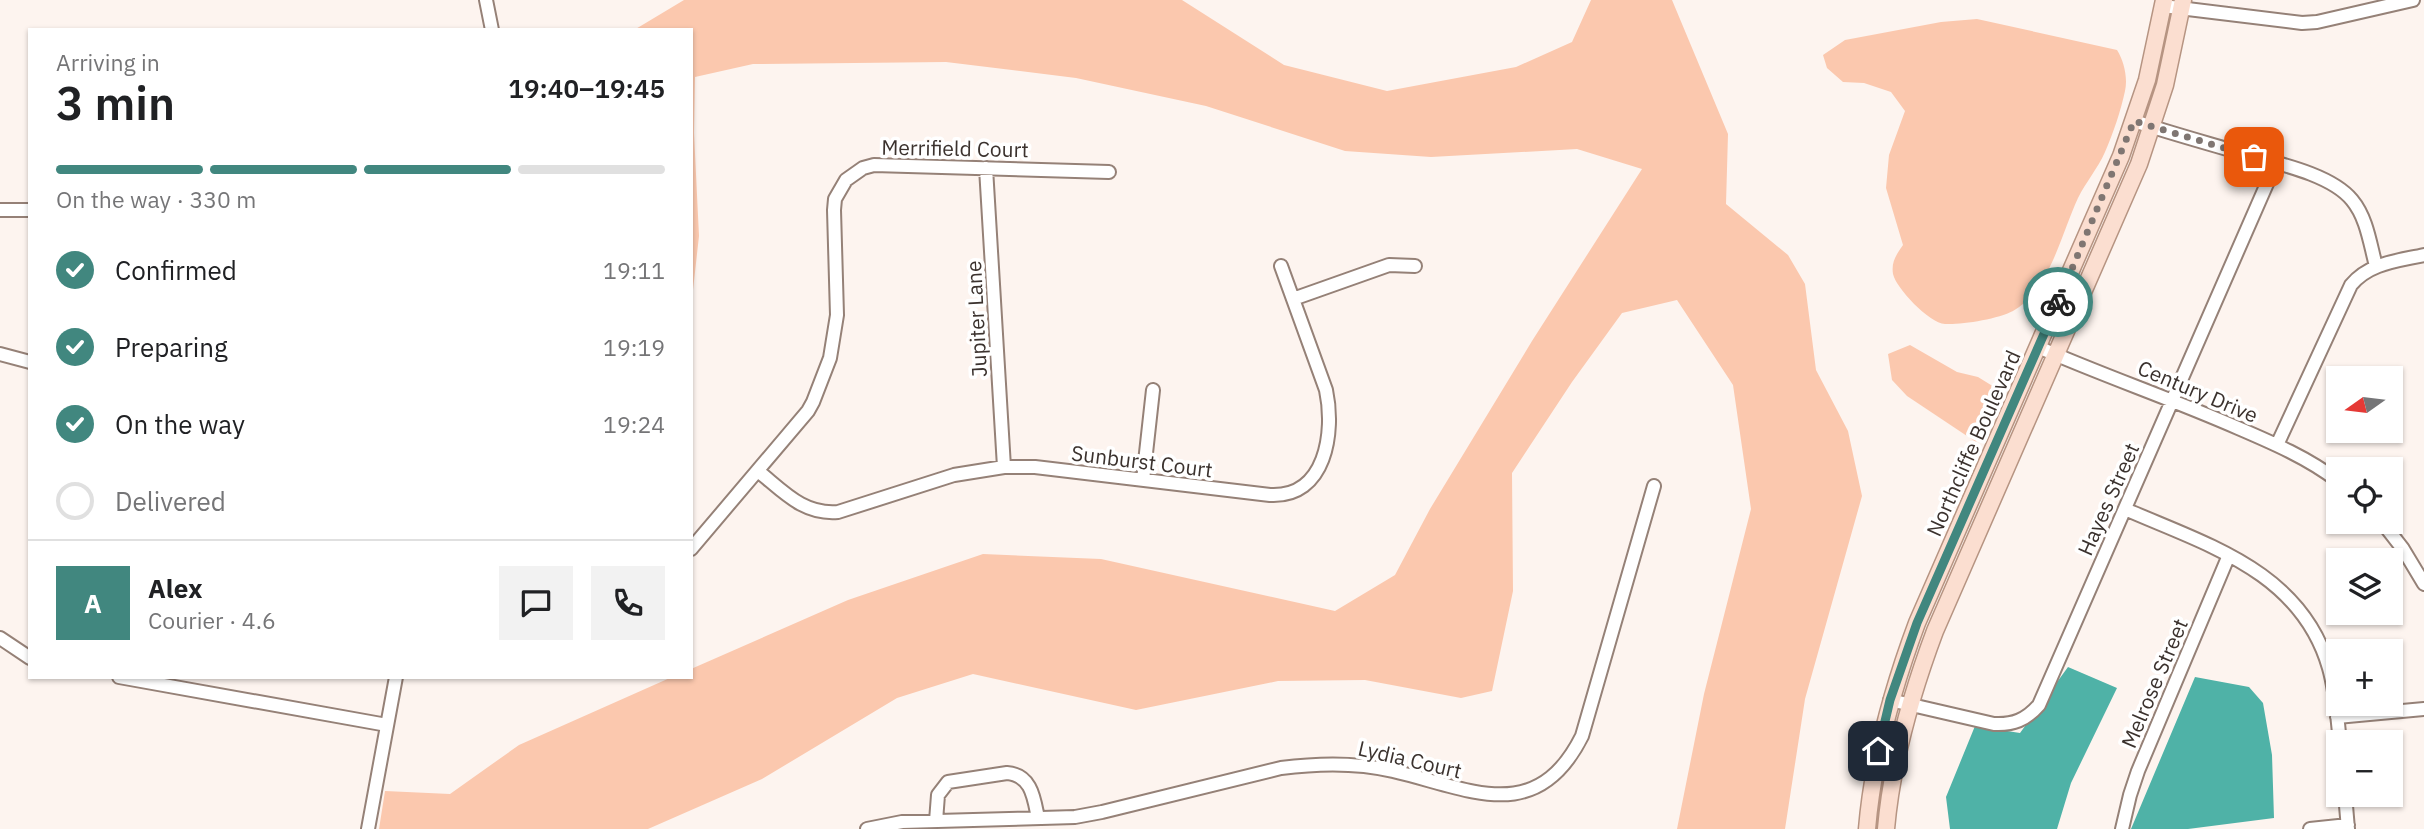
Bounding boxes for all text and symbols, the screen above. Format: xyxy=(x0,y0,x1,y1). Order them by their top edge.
text: Arriving in xyxy=(56,47,160,77)
text: 19:40–19:45 xyxy=(508,71,665,105)
text: 3 min xyxy=(56,73,175,133)
pin xyxy=(2224,127,2284,187)
street label: Merrifield Court xyxy=(881,133,1029,163)
icon: bag xyxy=(2235,138,2273,176)
text: On the way · 330 m xyxy=(56,184,256,214)
icon: check xyxy=(56,251,94,289)
text: Confirmed xyxy=(115,253,237,287)
text: 19:11 xyxy=(603,255,665,285)
street label: Jupiter Lane xyxy=(959,260,993,378)
courier xyxy=(2023,267,2093,337)
icon: bike xyxy=(2039,283,2077,321)
icon: check xyxy=(56,328,94,366)
text: Preparing xyxy=(115,330,228,364)
text: 19:19 xyxy=(603,332,665,362)
street label: Northcliffe Boulevard xyxy=(1919,346,2027,540)
street label: Century Drive xyxy=(2134,353,2262,429)
north arrow xyxy=(2326,366,2403,443)
map controls xyxy=(2326,366,2403,807)
icon: check xyxy=(56,405,94,443)
text: On the way xyxy=(115,407,245,441)
text: 19:24 xyxy=(603,409,665,439)
street label: Sunburst Court xyxy=(1070,438,1214,484)
street label: Hayes Street xyxy=(2071,438,2145,560)
button: locate xyxy=(2326,457,2403,534)
text: Delivered xyxy=(115,484,226,518)
button: layers xyxy=(2326,548,2403,625)
button: chat xyxy=(499,566,573,640)
button: phone xyxy=(591,566,665,640)
text: Alex xyxy=(148,571,202,605)
text: A xyxy=(84,586,102,620)
text: Courier · 4.6 xyxy=(148,605,276,635)
street label: Melrose Street xyxy=(2114,614,2194,752)
button: + xyxy=(2326,639,2403,716)
pin xyxy=(1848,721,1908,781)
button: − xyxy=(2326,730,2403,807)
icon: home xyxy=(1859,732,1897,770)
street label: Lydia Court xyxy=(1355,733,1465,785)

